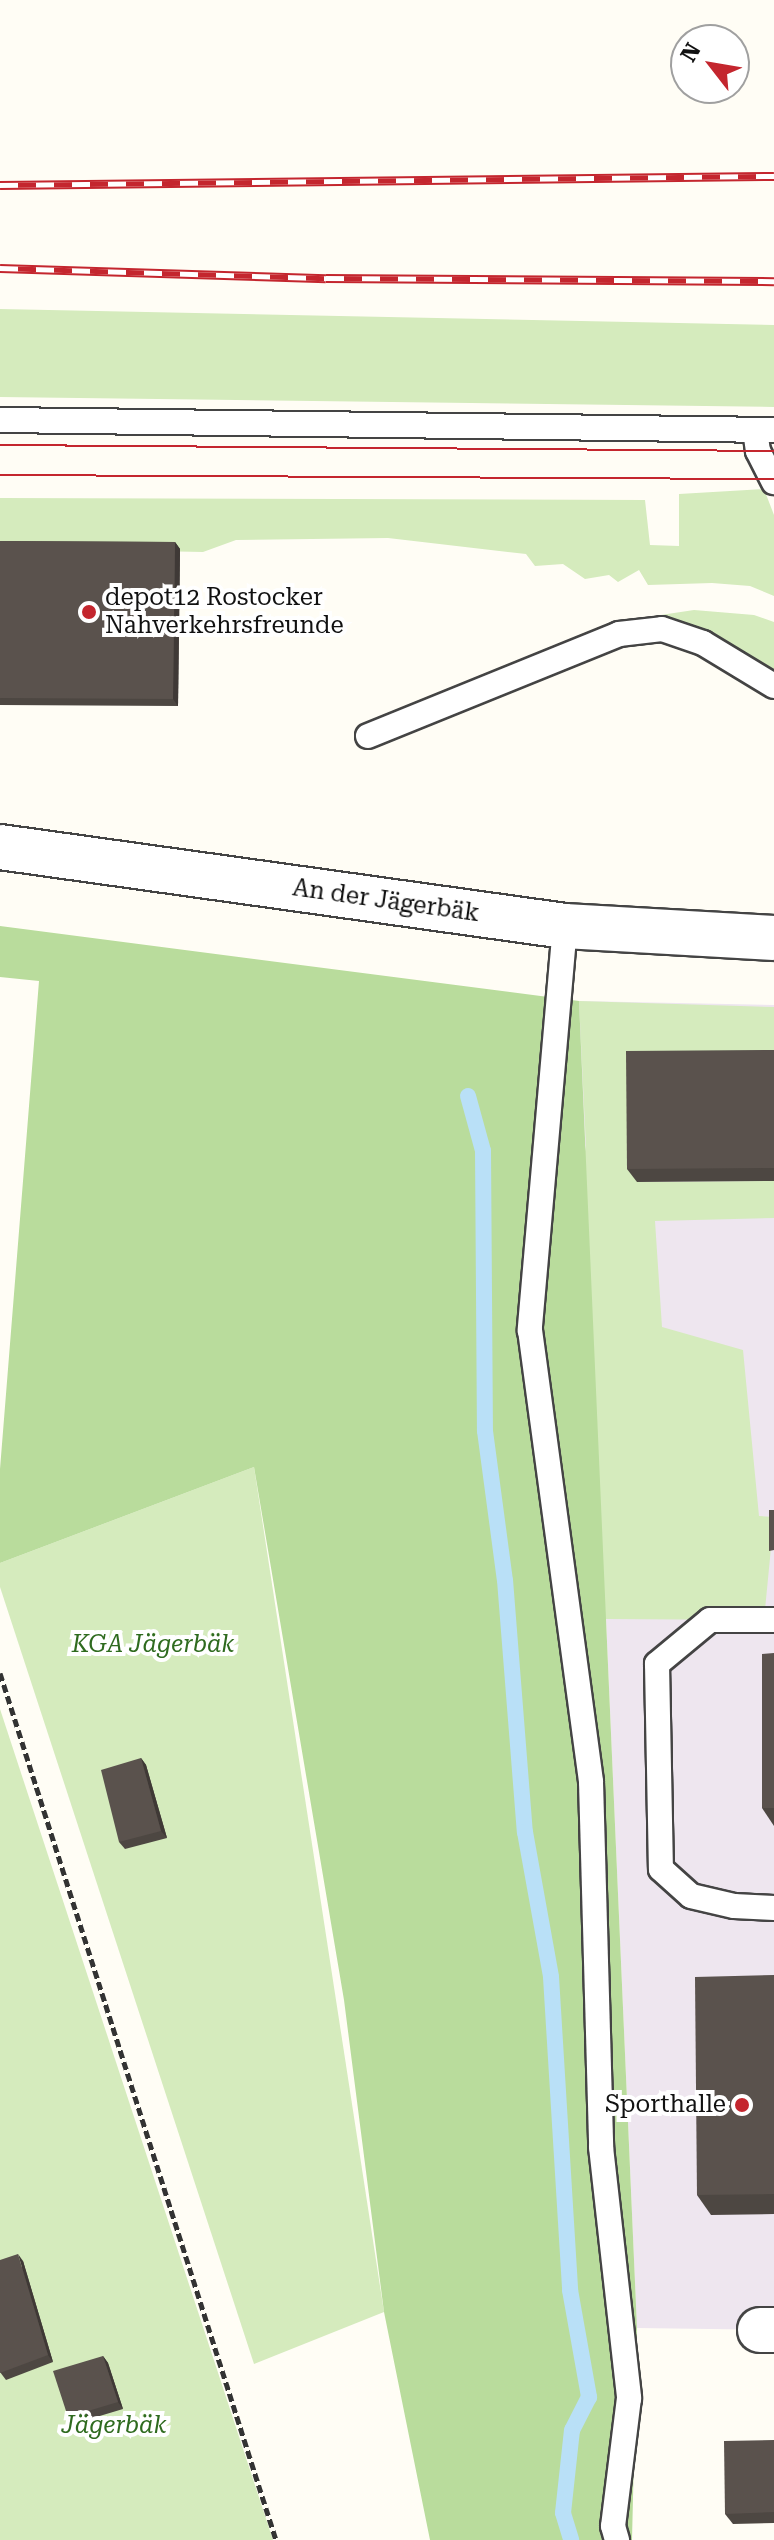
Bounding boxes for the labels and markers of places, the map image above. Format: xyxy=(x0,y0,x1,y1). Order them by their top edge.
place label: depot12 Rostocker Nahverkehrsfreunde xyxy=(105,584,344,640)
marker: depot12 Rostocker Nahverkehrsfreunde xyxy=(80,603,98,621)
place label: Sporthalle xyxy=(605,2091,726,2119)
marker: Sporthalle xyxy=(733,2096,751,2114)

